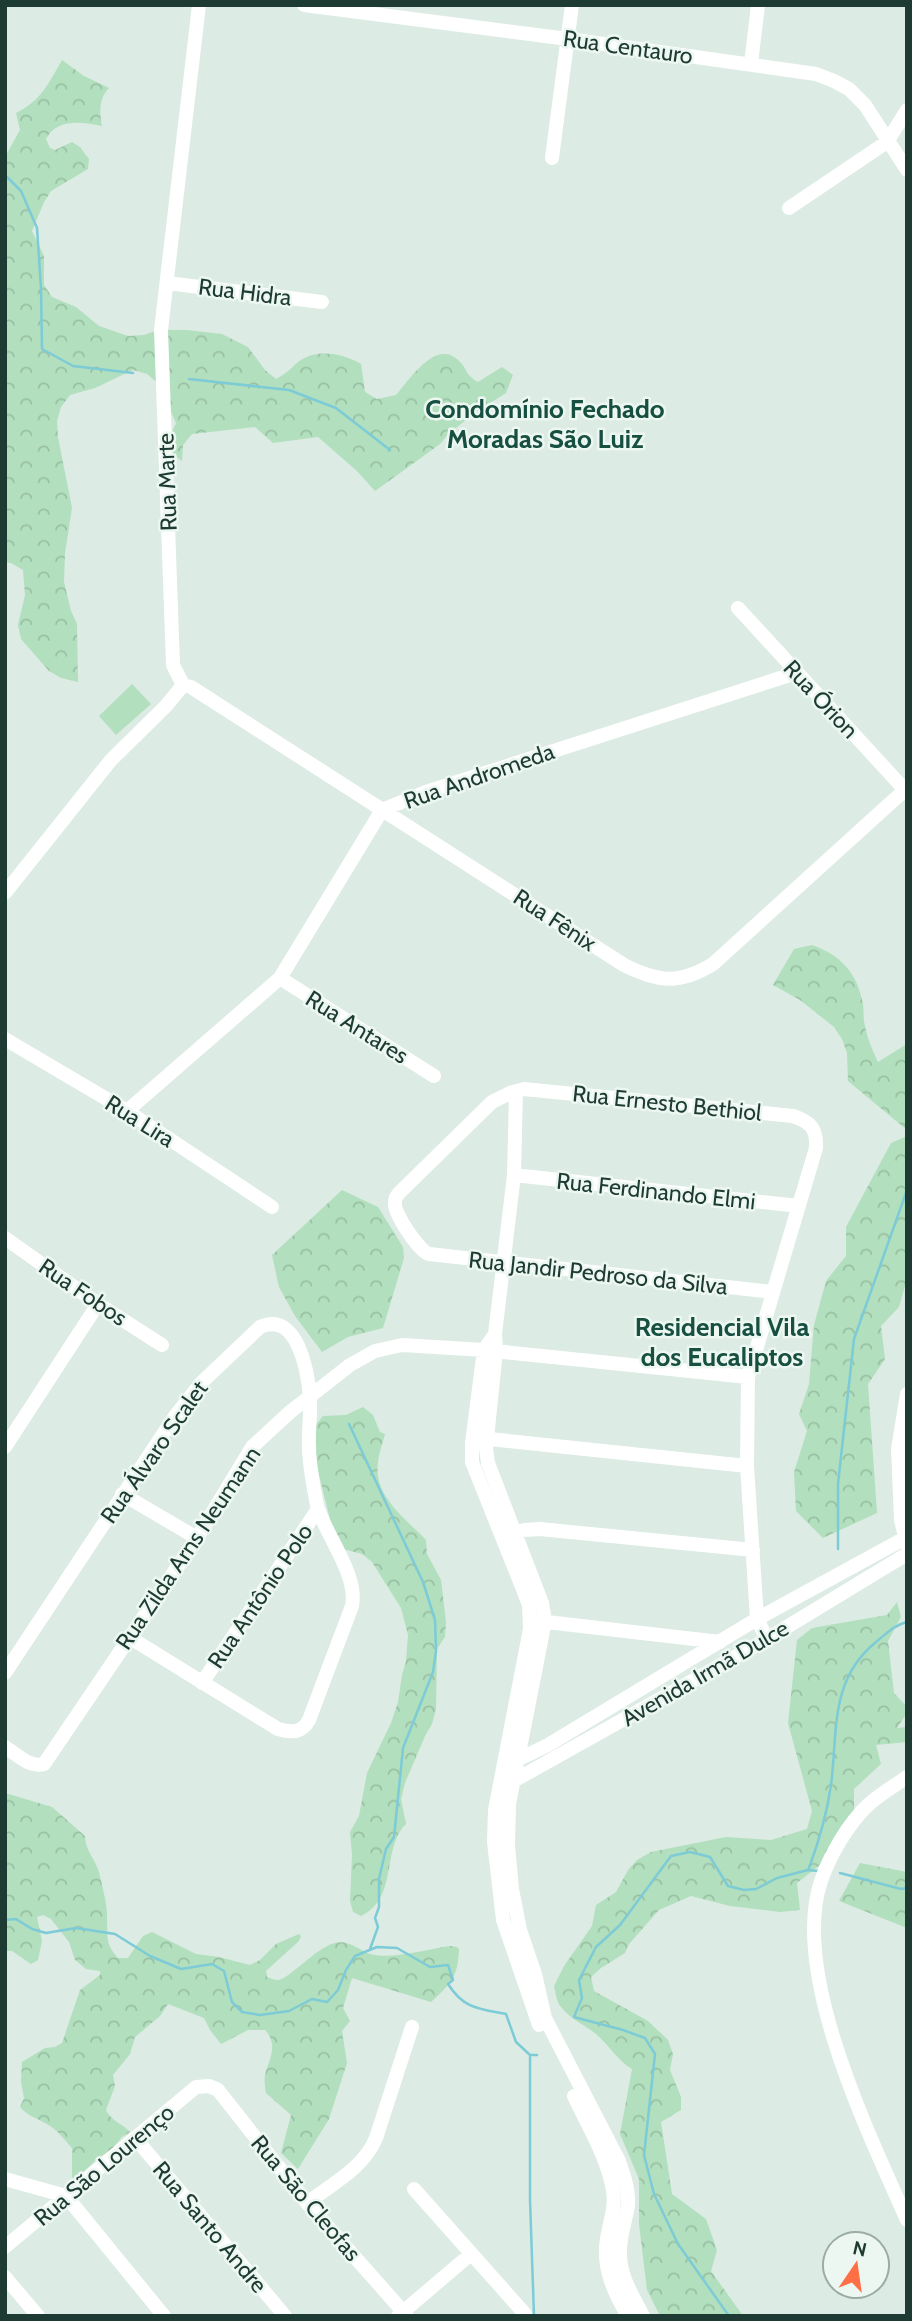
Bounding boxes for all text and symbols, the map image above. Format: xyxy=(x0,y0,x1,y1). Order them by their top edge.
street label: Rua Centauro xyxy=(561,24,695,70)
street label: Rua Hidra xyxy=(197,272,293,312)
district label: Condomínio Fechado Moradas São Luiz xyxy=(425,393,665,455)
street label: Rua Marte xyxy=(151,432,183,532)
street label: Rua Órion xyxy=(778,654,864,744)
street label: Rua Andromeda xyxy=(400,737,558,815)
street label: Rua Fênix xyxy=(508,883,602,957)
street label: Rua Antares xyxy=(300,984,414,1070)
street label: Rua Ernesto Bethiol xyxy=(571,1079,763,1127)
street label: Rua Lira xyxy=(100,1089,180,1153)
street label: Rua Ferdinando Elmi xyxy=(555,1167,757,1215)
street label: Rua Jandir Pedroso da Silva xyxy=(467,1245,729,1301)
street label: Rua Fobos xyxy=(34,1252,132,1332)
district label: Residencial Vila dos Eucaliptos xyxy=(635,1311,809,1373)
street label: Rua Álvaro Scalet xyxy=(94,1374,214,1529)
street label: Rua Zilda Arns Neumann xyxy=(110,1441,266,1655)
street label: Rua Antônio Polo xyxy=(201,1519,319,1673)
street label: Avenida Irmã Dulce xyxy=(616,1614,794,1732)
street label: Rua São Lourenço xyxy=(28,2098,180,2232)
street label: Rua São Cleofas xyxy=(245,2129,367,2267)
street label: Rua Santo Andre xyxy=(147,2156,273,2299)
north arrow xyxy=(821,2230,891,2300)
text: N xyxy=(851,2236,869,2262)

